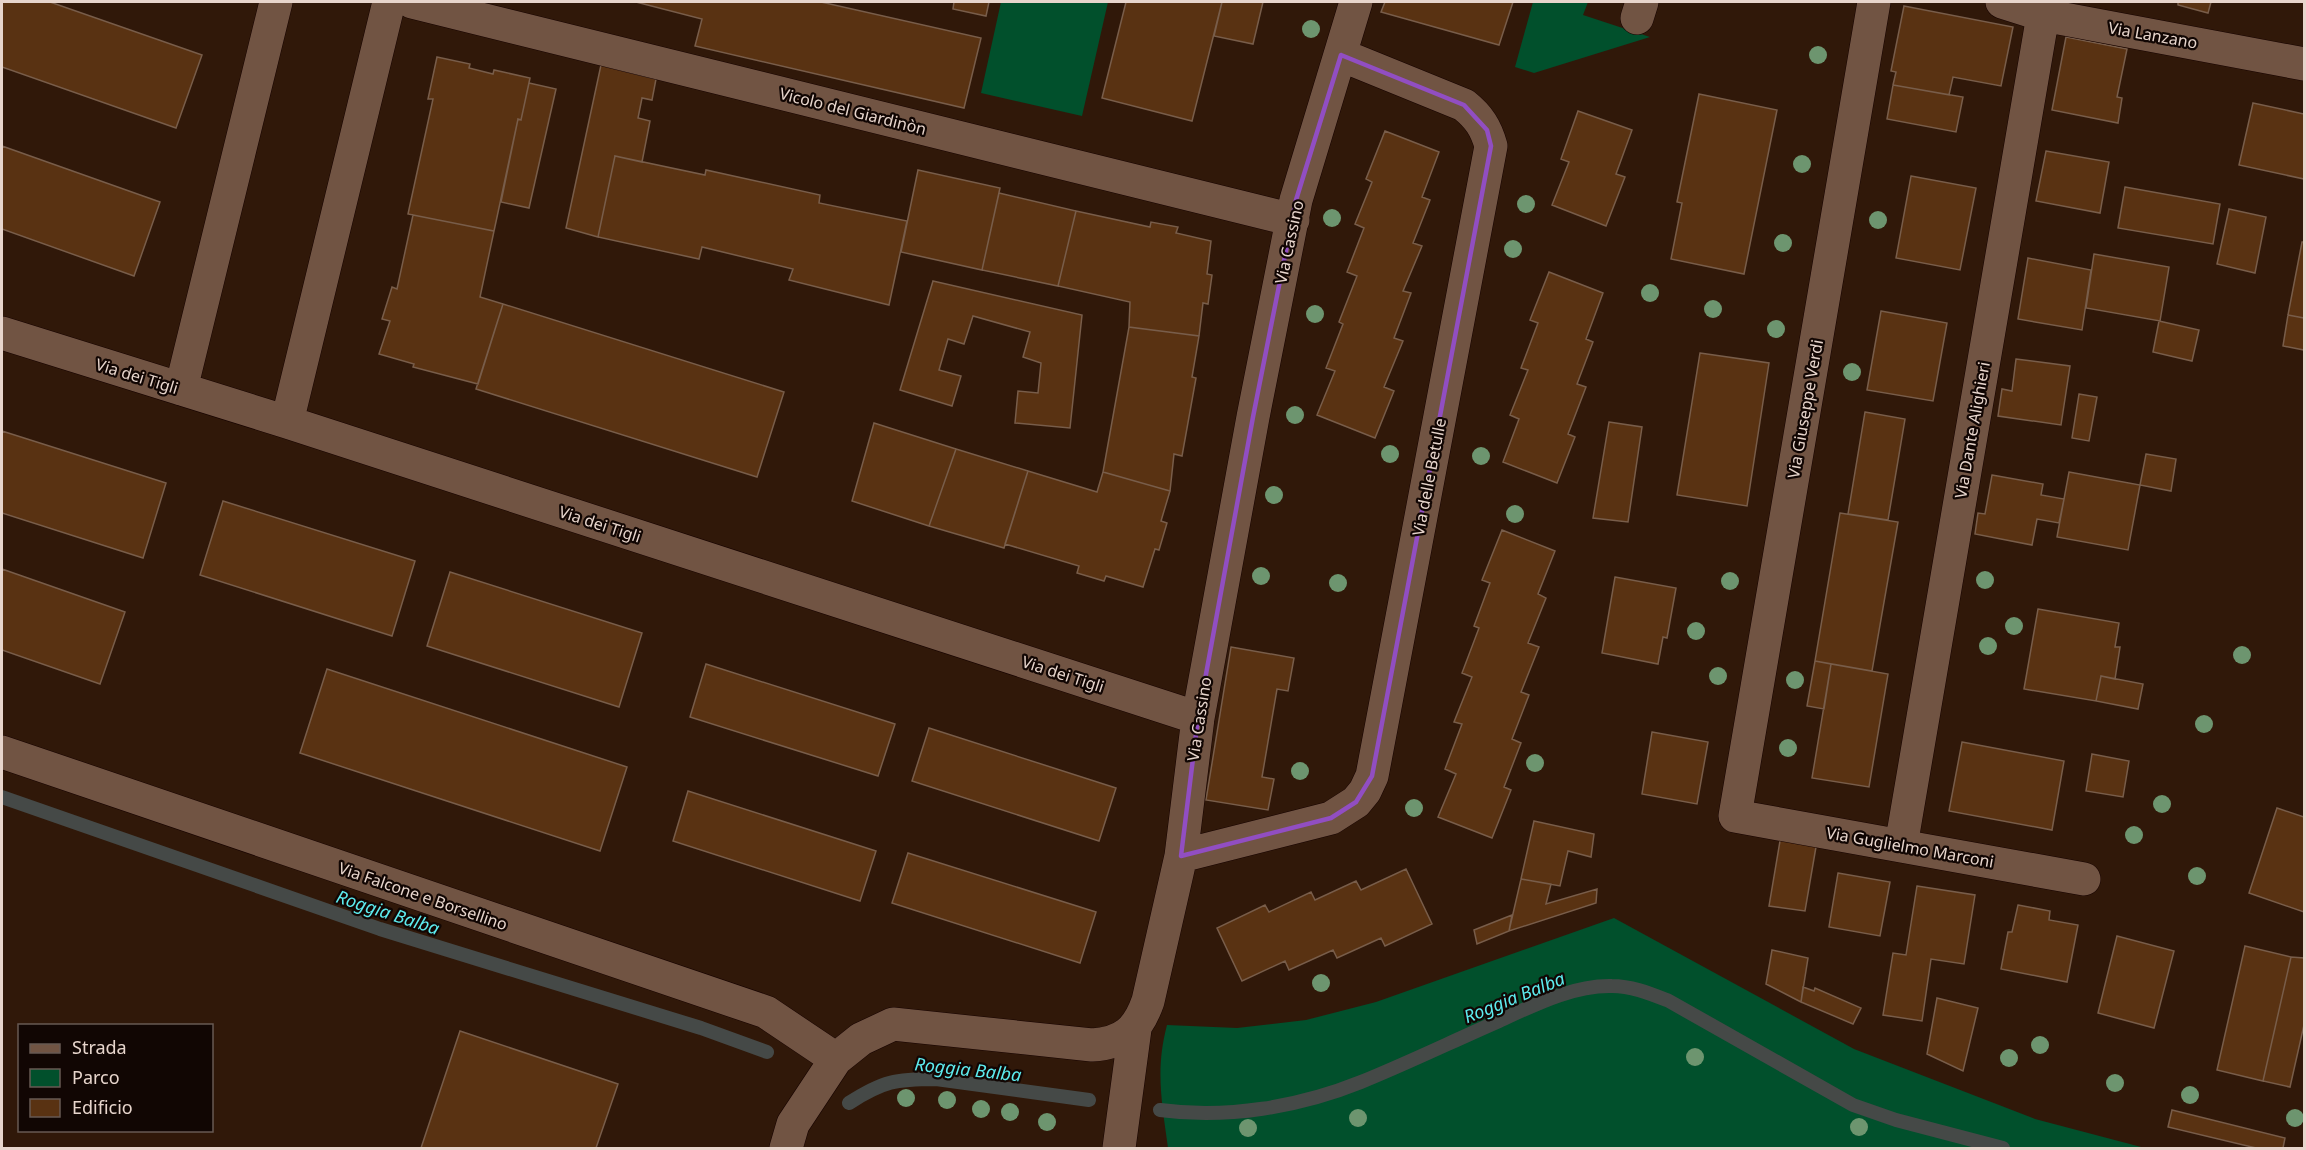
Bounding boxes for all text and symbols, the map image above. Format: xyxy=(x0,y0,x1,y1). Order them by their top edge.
street label: Via Lanzano xyxy=(2107,16,2199,54)
street label: Vicolo del Giardinòn xyxy=(777,82,929,140)
street label: Via Cassino xyxy=(1269,198,1309,286)
street label: Via Giuseppe Verdi xyxy=(1782,338,1828,480)
street label: Via dei Tigli xyxy=(93,353,181,399)
street label: Via Dante Alighieri xyxy=(1949,360,1995,500)
street label: Via delle Betulle xyxy=(1407,416,1451,538)
street label: Via dei Tigli xyxy=(556,500,644,548)
street label: Via dei Tigli xyxy=(1019,650,1107,698)
street label: Via Cassino xyxy=(1181,675,1217,763)
street label: Via Guglielmo Marconi xyxy=(1825,821,1995,873)
street label: Via Falcone e Borsellino xyxy=(336,857,510,935)
water label: Roggia Balba xyxy=(333,884,443,940)
water label: Roggia Balba xyxy=(1460,966,1568,1028)
legend xyxy=(18,1024,213,1132)
text: Strada xyxy=(72,1035,127,1059)
water label: Roggia Balba xyxy=(913,1051,1023,1087)
text: Parco xyxy=(72,1065,120,1089)
text: Edificio xyxy=(72,1095,133,1119)

